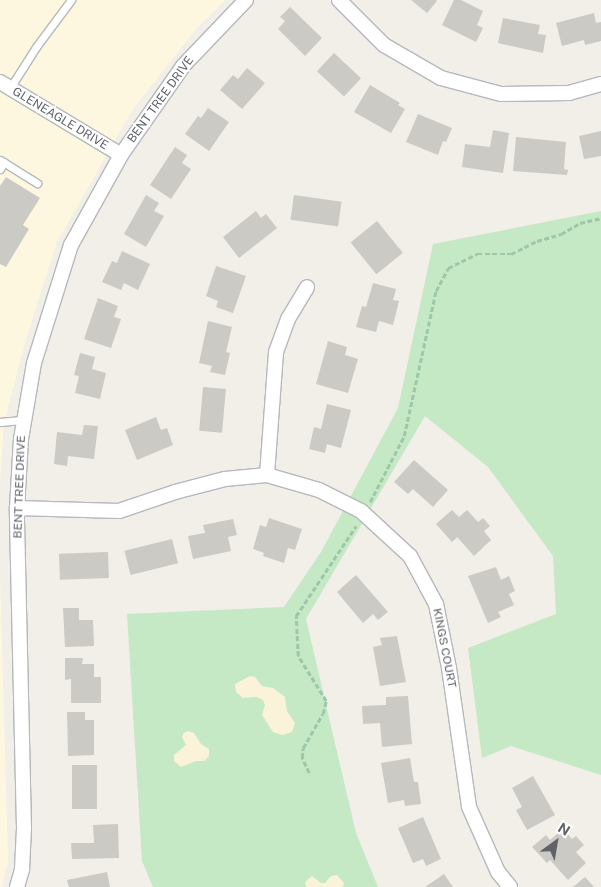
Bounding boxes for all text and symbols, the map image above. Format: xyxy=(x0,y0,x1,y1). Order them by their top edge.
street label: BENT TREE DRIVE xyxy=(125,54,197,146)
street label: GLENEAGLE DRIVE xyxy=(9,85,111,153)
street label: BENT TREE DRIVE xyxy=(11,435,29,539)
street label: KINGS COURT xyxy=(429,607,459,689)
north arrow xyxy=(531,817,581,867)
text: N xyxy=(555,820,573,839)

